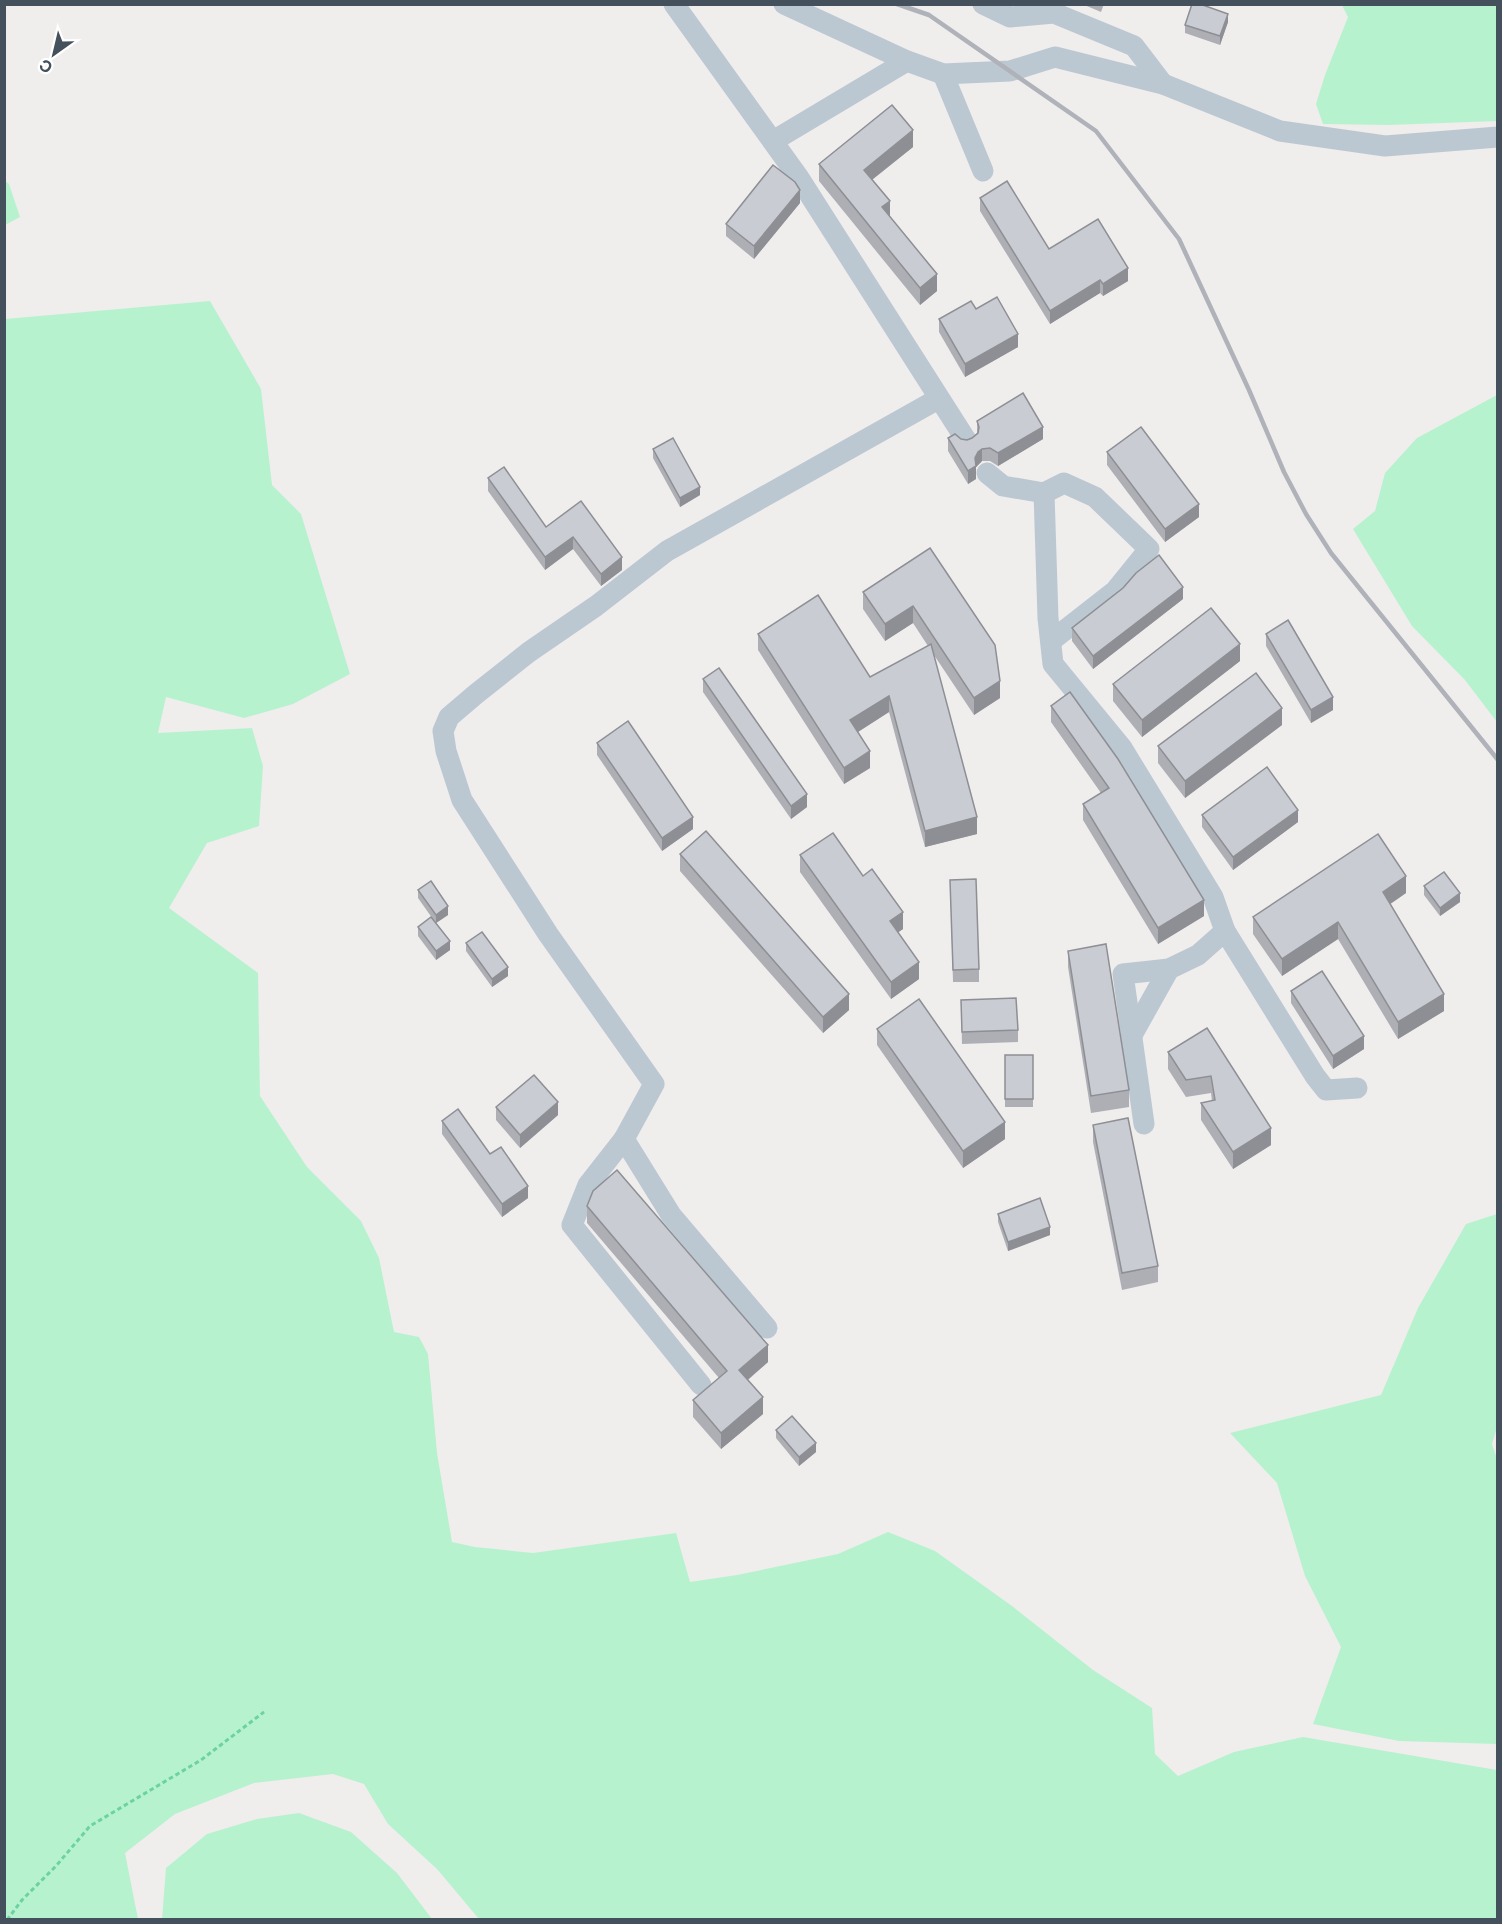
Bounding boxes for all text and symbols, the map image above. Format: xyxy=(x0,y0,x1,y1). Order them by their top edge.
north arrow xyxy=(24,24,84,84)
text: С xyxy=(35,55,56,78)

